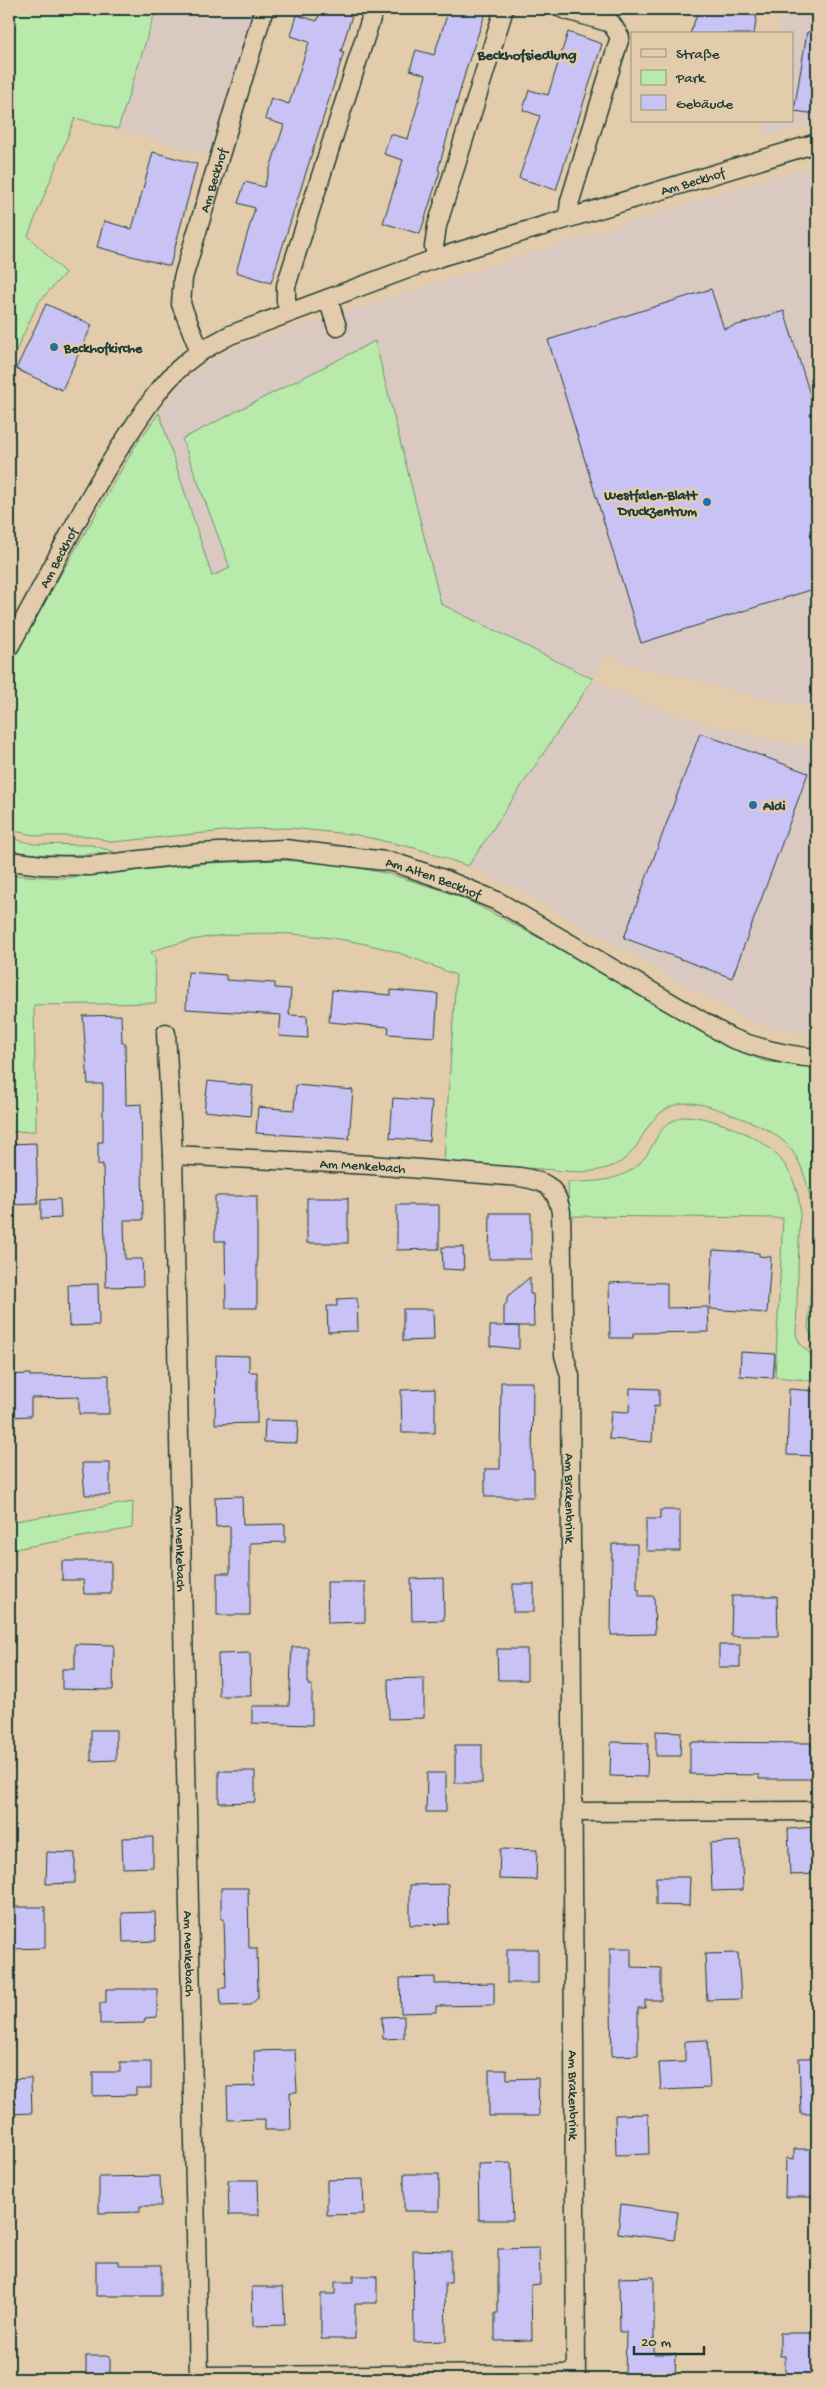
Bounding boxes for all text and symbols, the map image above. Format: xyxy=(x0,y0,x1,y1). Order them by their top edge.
legend xyxy=(631,32,794,122)
text: Straße xyxy=(676,46,720,64)
district label: Beckhofsiedlung xyxy=(477,47,577,65)
text: Park xyxy=(675,70,706,88)
text: Gebäude xyxy=(676,96,733,114)
street label: Am Beckhof xyxy=(197,145,233,215)
street label: Am Beckhof xyxy=(659,165,729,201)
marker: Beckhofkirche xyxy=(48,341,60,353)
place label: Beckhofkirche xyxy=(63,341,143,358)
place label: Westfalen-Blatt Druckzentrum xyxy=(603,488,698,521)
marker: Westfalen-Blatt Druckzentrum xyxy=(701,496,713,508)
street label: Am Beckhof xyxy=(37,524,83,592)
marker: Aldi xyxy=(747,799,759,811)
place label: Aldi xyxy=(762,799,786,816)
street label: Am Alten Beckhof xyxy=(385,855,484,905)
street label: Am Menkebach xyxy=(319,1156,407,1179)
street label: Am Brakenbrink xyxy=(559,1453,577,1545)
street label: Am Menkebach xyxy=(169,1506,188,1592)
street label: Am Menkebach xyxy=(178,1910,197,1997)
street label: Am Brakenbrink xyxy=(563,2050,581,2142)
scale bar xyxy=(634,2323,704,2355)
text: 20 m xyxy=(641,2334,671,2352)

